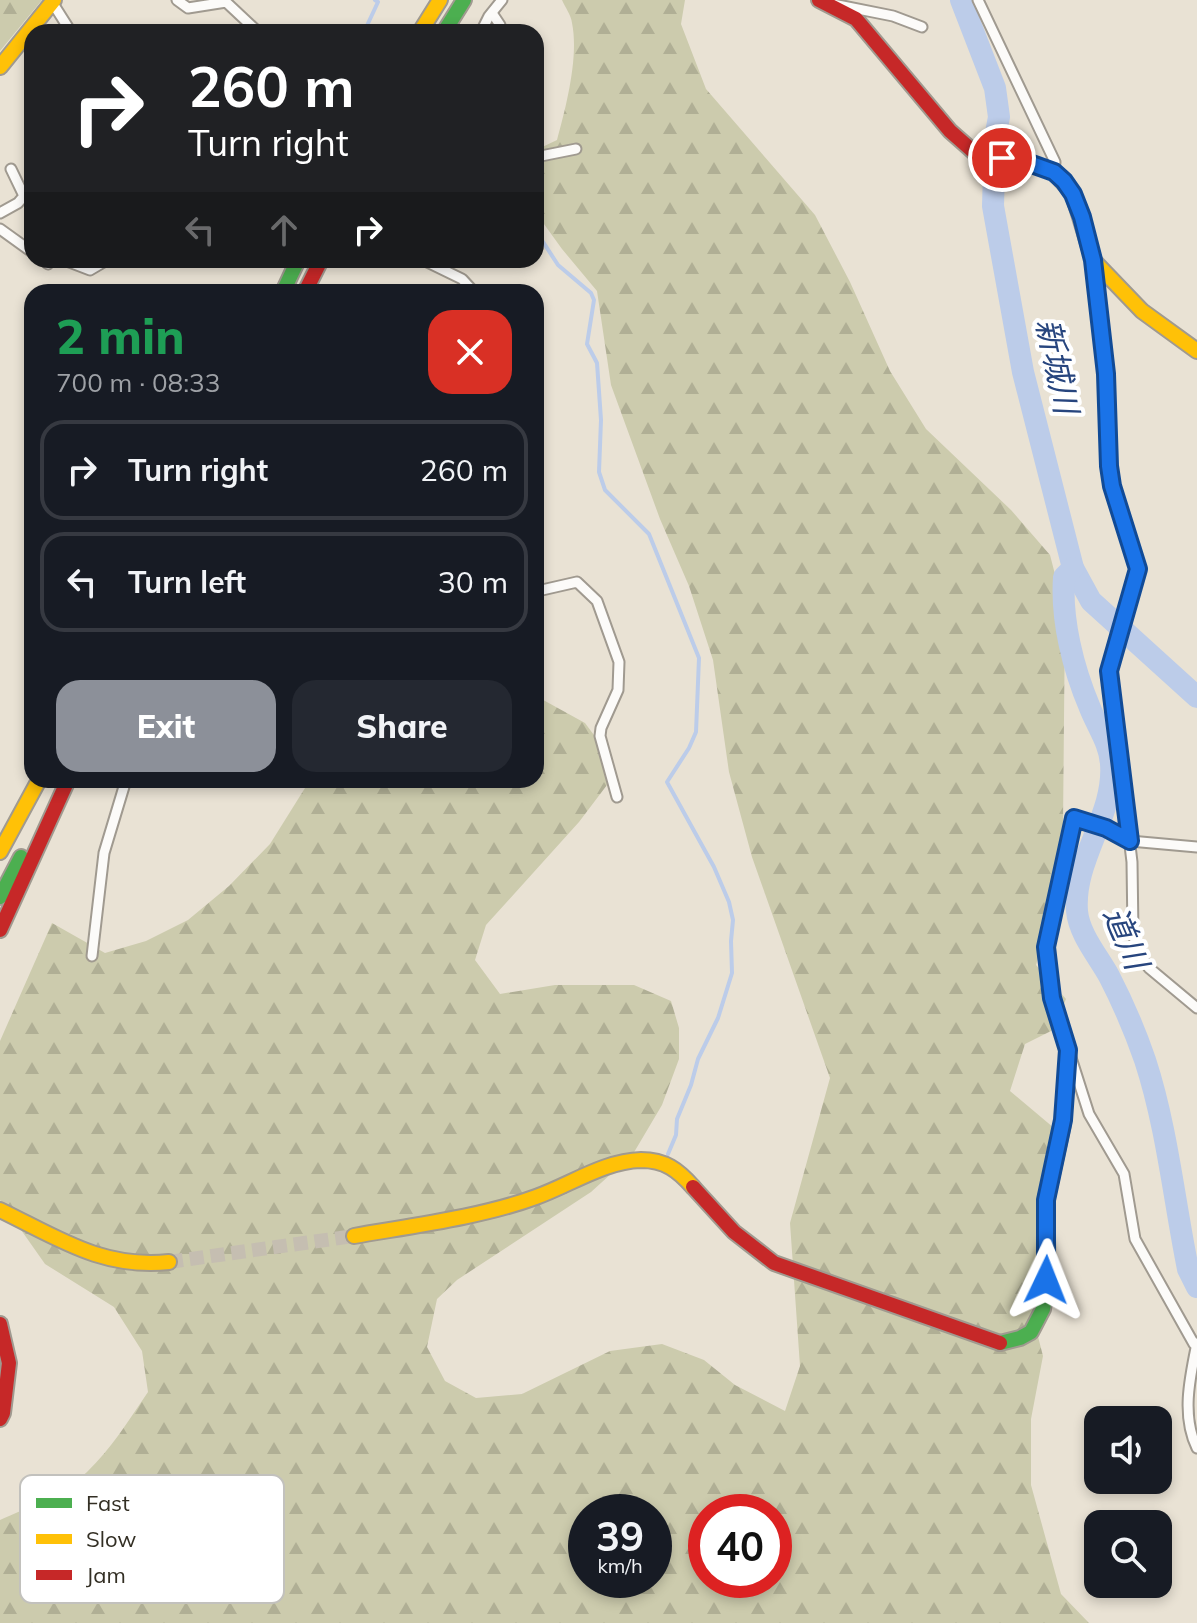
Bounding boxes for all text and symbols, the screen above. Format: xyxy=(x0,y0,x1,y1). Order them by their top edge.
text: 260 m xyxy=(188,51,355,121)
icon: right xyxy=(56,56,160,160)
text: Turn right xyxy=(188,120,349,165)
pin xyxy=(968,124,1036,192)
icon: arrive xyxy=(980,136,1024,180)
icon: left xyxy=(178,208,222,252)
icon: ahead xyxy=(262,208,306,252)
icon: right xyxy=(346,208,390,252)
text: 2 min xyxy=(56,306,185,366)
button: close xyxy=(428,310,512,394)
water label: 新城川 xyxy=(1028,315,1088,420)
text: 700 m · 08:33 xyxy=(56,366,220,399)
icon: right xyxy=(60,448,104,492)
text: Turn right xyxy=(128,451,268,489)
text: 260 m xyxy=(420,451,508,489)
icon: left xyxy=(60,560,104,604)
text: Turn left xyxy=(128,563,246,601)
text: 30 m xyxy=(438,563,508,601)
button: Exit xyxy=(56,680,276,772)
button: Share xyxy=(292,680,512,772)
water label: 道川 xyxy=(1096,900,1159,978)
position arrow xyxy=(1004,1238,1088,1322)
map controls xyxy=(1084,1406,1172,1598)
button: sound xyxy=(1084,1406,1172,1494)
legend xyxy=(20,1475,284,1603)
text: Fast xyxy=(86,1489,130,1517)
speed limit sign: 40 xyxy=(688,1494,792,1598)
button: search xyxy=(1084,1510,1172,1598)
text: 39 xyxy=(596,1511,644,1561)
text: Slow xyxy=(86,1525,136,1553)
text: km/h xyxy=(597,1553,643,1578)
text: Jam xyxy=(86,1561,126,1589)

